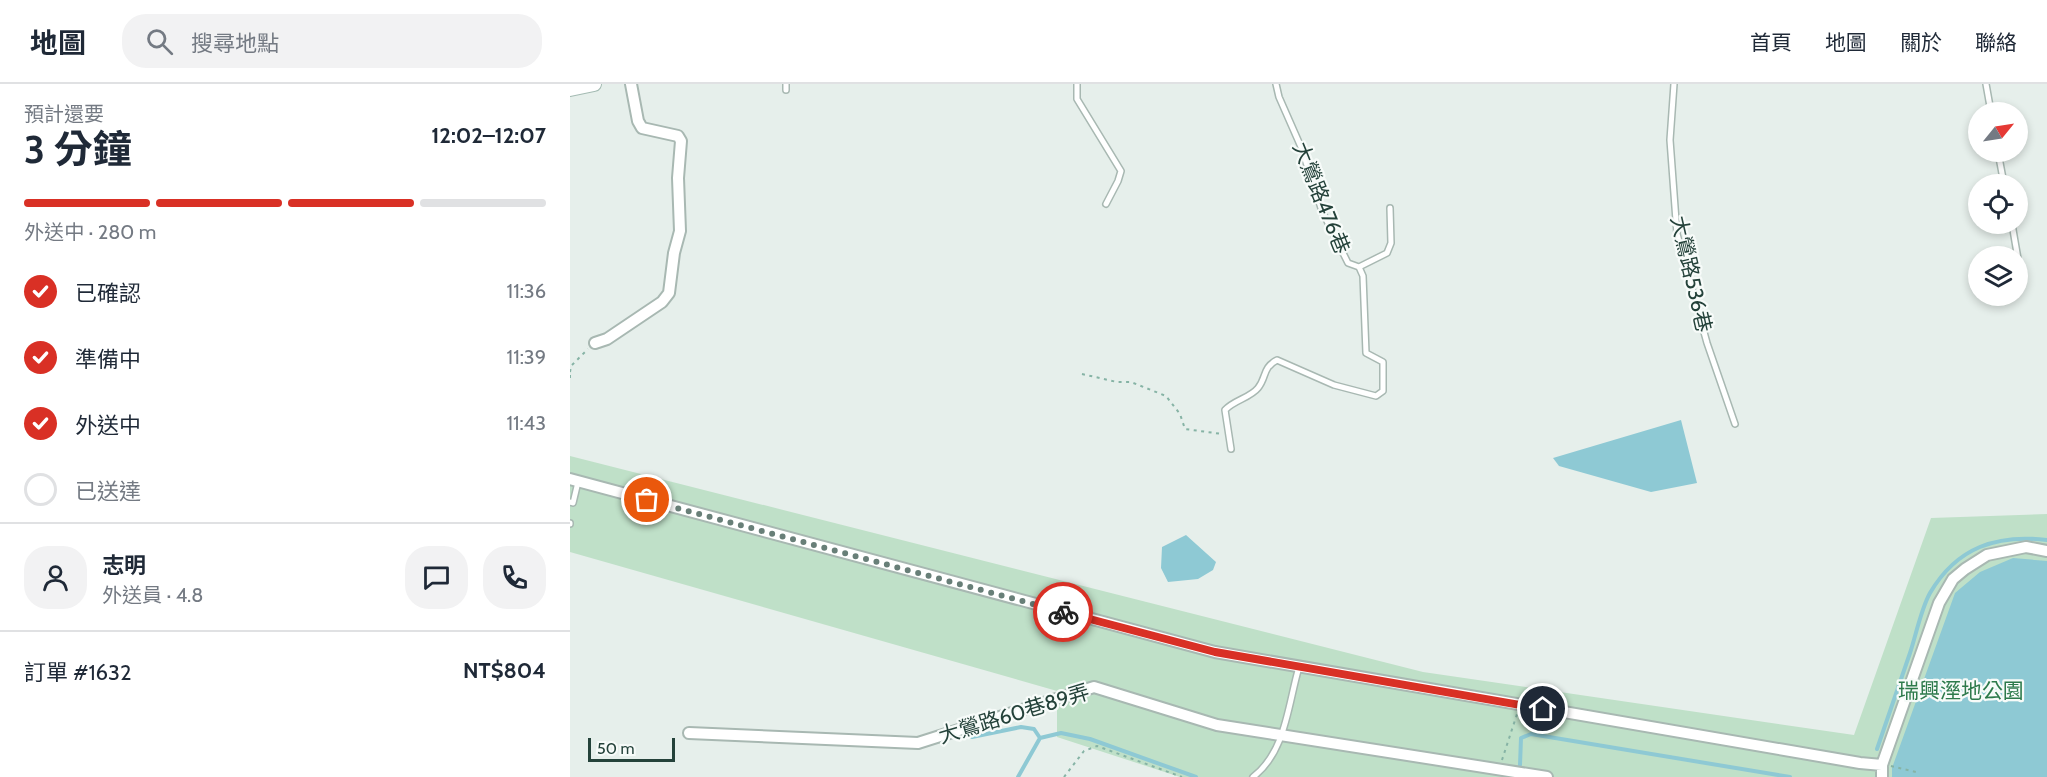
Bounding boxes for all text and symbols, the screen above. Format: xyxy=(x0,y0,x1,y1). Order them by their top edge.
search box xyxy=(122,14,542,68)
icon: search xyxy=(143,25,176,58)
text: 地圖 xyxy=(30,26,86,60)
text: 搜尋地點 xyxy=(191,30,279,57)
text: 首頁 xyxy=(1750,30,1792,55)
text: 地圖 xyxy=(1825,30,1867,55)
text: 關於 xyxy=(1900,30,1942,55)
text: 聯絡 xyxy=(1975,30,2017,55)
text: 預計還要 xyxy=(24,102,104,126)
north arrow xyxy=(1968,102,2028,162)
map controls xyxy=(1968,102,2028,306)
text: 12:02–12:07 xyxy=(431,122,546,149)
text: 3 分鐘 xyxy=(24,125,132,173)
street label: 大鶯路476巷 xyxy=(1288,138,1355,257)
button: locate xyxy=(1968,174,2028,234)
street label: 大鶯路536巷 xyxy=(1666,213,1717,335)
text: 外送中 · 280 m xyxy=(24,220,156,244)
button: layers xyxy=(1968,246,2028,306)
icon: check xyxy=(24,275,57,308)
text: 11:36 xyxy=(507,279,546,303)
text: 已確認 xyxy=(75,280,141,307)
icon: check xyxy=(24,341,57,374)
text: 11:39 xyxy=(507,345,546,369)
text: 準備中 xyxy=(75,346,141,373)
icon: check xyxy=(24,407,57,440)
text: 11:43 xyxy=(506,411,546,435)
text: 外送中 xyxy=(75,412,141,439)
pin xyxy=(621,474,672,525)
text: 已送達 xyxy=(75,478,141,505)
icon: bag xyxy=(630,483,663,516)
button: person xyxy=(24,546,87,609)
button: chat xyxy=(405,546,468,609)
button: phone xyxy=(483,546,546,609)
text: 志明 xyxy=(102,552,146,579)
courier xyxy=(1033,582,1093,642)
text: 外送員 · 4.8 xyxy=(102,583,203,607)
icon: bike xyxy=(1047,596,1080,629)
text: NT$804 xyxy=(463,657,546,684)
text: 訂單 #1632 xyxy=(24,659,132,686)
park label: 瑞興溼地公園 xyxy=(1898,678,2024,703)
street label: 大鶯路60巷89弄 xyxy=(935,679,1092,748)
pin xyxy=(1517,683,1568,734)
icon: home xyxy=(1526,692,1559,725)
scale bar xyxy=(588,735,675,762)
text: 50 m xyxy=(597,739,634,758)

